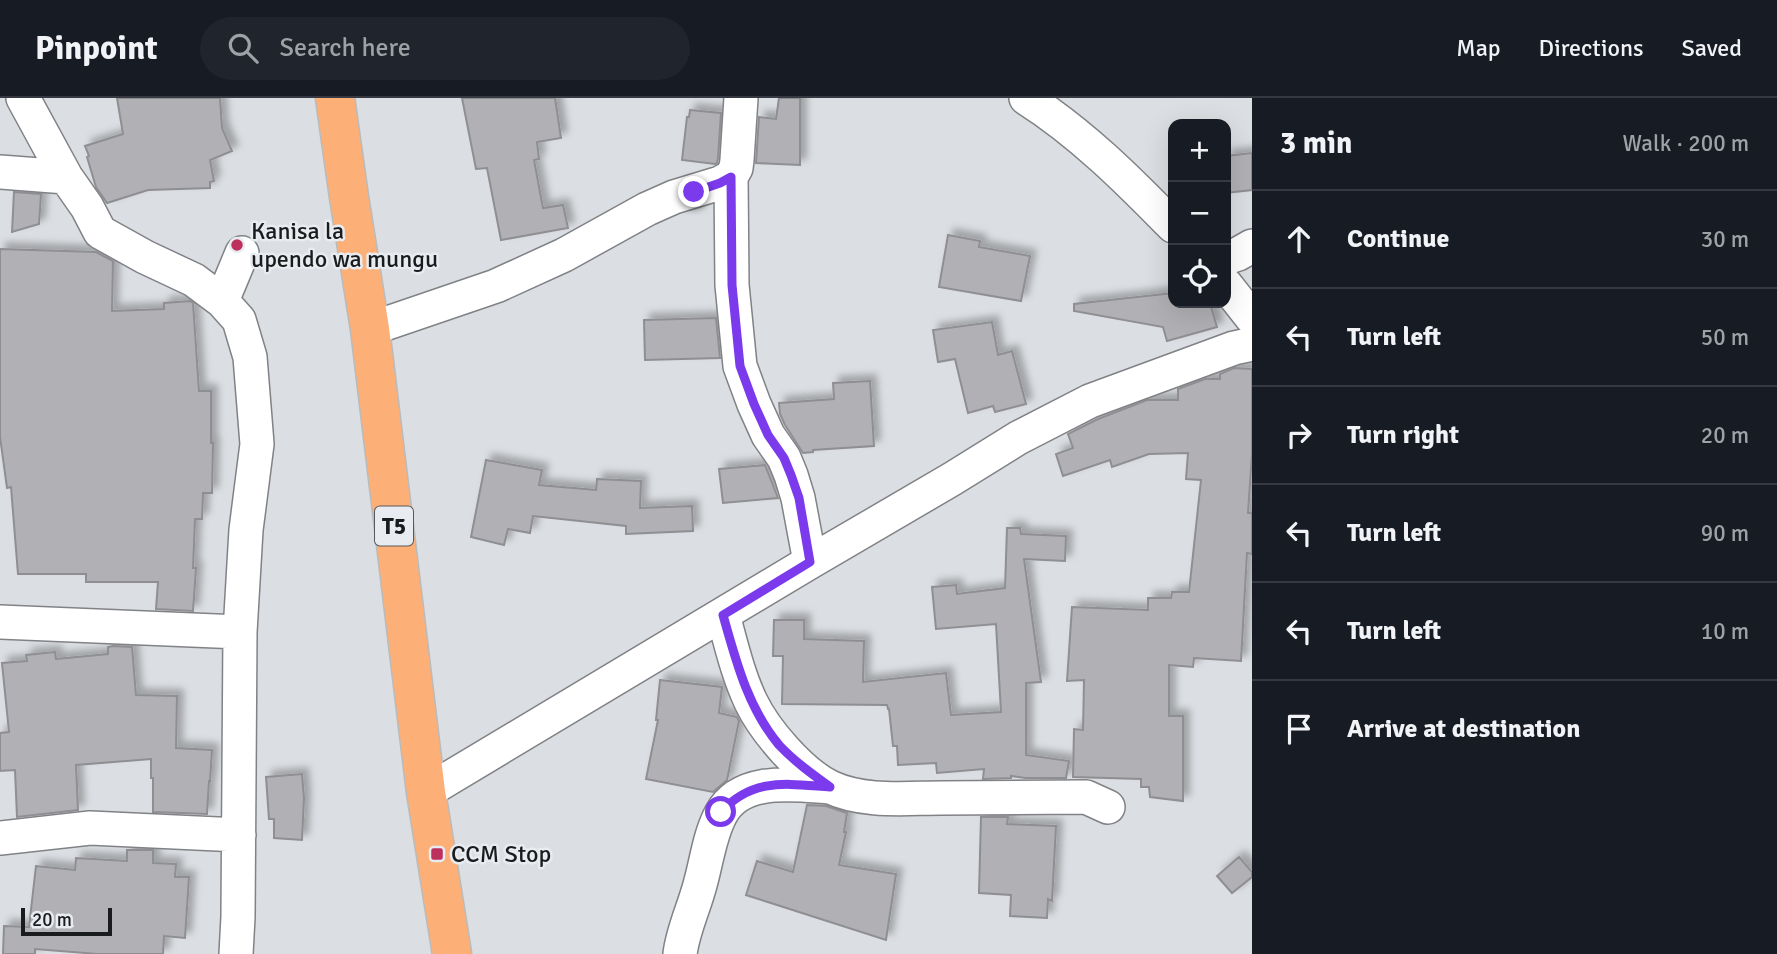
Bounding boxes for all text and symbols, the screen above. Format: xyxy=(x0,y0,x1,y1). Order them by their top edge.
search box xyxy=(200,17,690,80)
text: Pinpoint xyxy=(35,28,158,69)
icon: search xyxy=(224,29,262,67)
text: Search here xyxy=(280,32,411,64)
text: Map xyxy=(1456,33,1501,63)
text: Directions xyxy=(1539,33,1644,63)
text: Saved xyxy=(1682,33,1742,63)
map controls xyxy=(1168,119,1231,308)
button: + xyxy=(1168,119,1231,182)
text: 3 min xyxy=(1280,125,1352,162)
text: Walk · 200 m xyxy=(1623,129,1749,158)
route end xyxy=(678,176,709,207)
button: − xyxy=(1168,182,1231,245)
place label: Kanisa la upendo wa mungu xyxy=(251,216,438,274)
icon: ahead xyxy=(1280,220,1318,258)
text: Continue xyxy=(1347,223,1449,255)
text: 30 m xyxy=(1701,225,1749,254)
marker: Kanisa la upendo wa mungu xyxy=(229,237,245,253)
button: locate xyxy=(1168,245,1231,308)
icon: left xyxy=(1280,318,1318,356)
text: Turn left xyxy=(1347,321,1441,353)
text: 50 m xyxy=(1701,323,1749,352)
icon: right xyxy=(1280,416,1318,454)
text: Turn right xyxy=(1347,419,1459,451)
text: 20 m xyxy=(1701,421,1749,450)
road number: T5 xyxy=(375,506,413,546)
icon: left xyxy=(1280,514,1318,552)
text: Turn left xyxy=(1347,517,1441,549)
text: 90 m xyxy=(1701,519,1749,548)
icon: left xyxy=(1280,612,1318,650)
text: Turn left xyxy=(1347,615,1441,647)
text: 10 m xyxy=(1701,617,1749,646)
icon: arrive xyxy=(1280,710,1318,748)
text: Arrive at destination xyxy=(1347,713,1580,745)
route start xyxy=(705,796,736,827)
place label: CCM Stop xyxy=(451,839,551,869)
marker: CCM Stop xyxy=(429,846,445,862)
scale bar xyxy=(21,905,112,937)
text: 20 m xyxy=(32,908,72,932)

